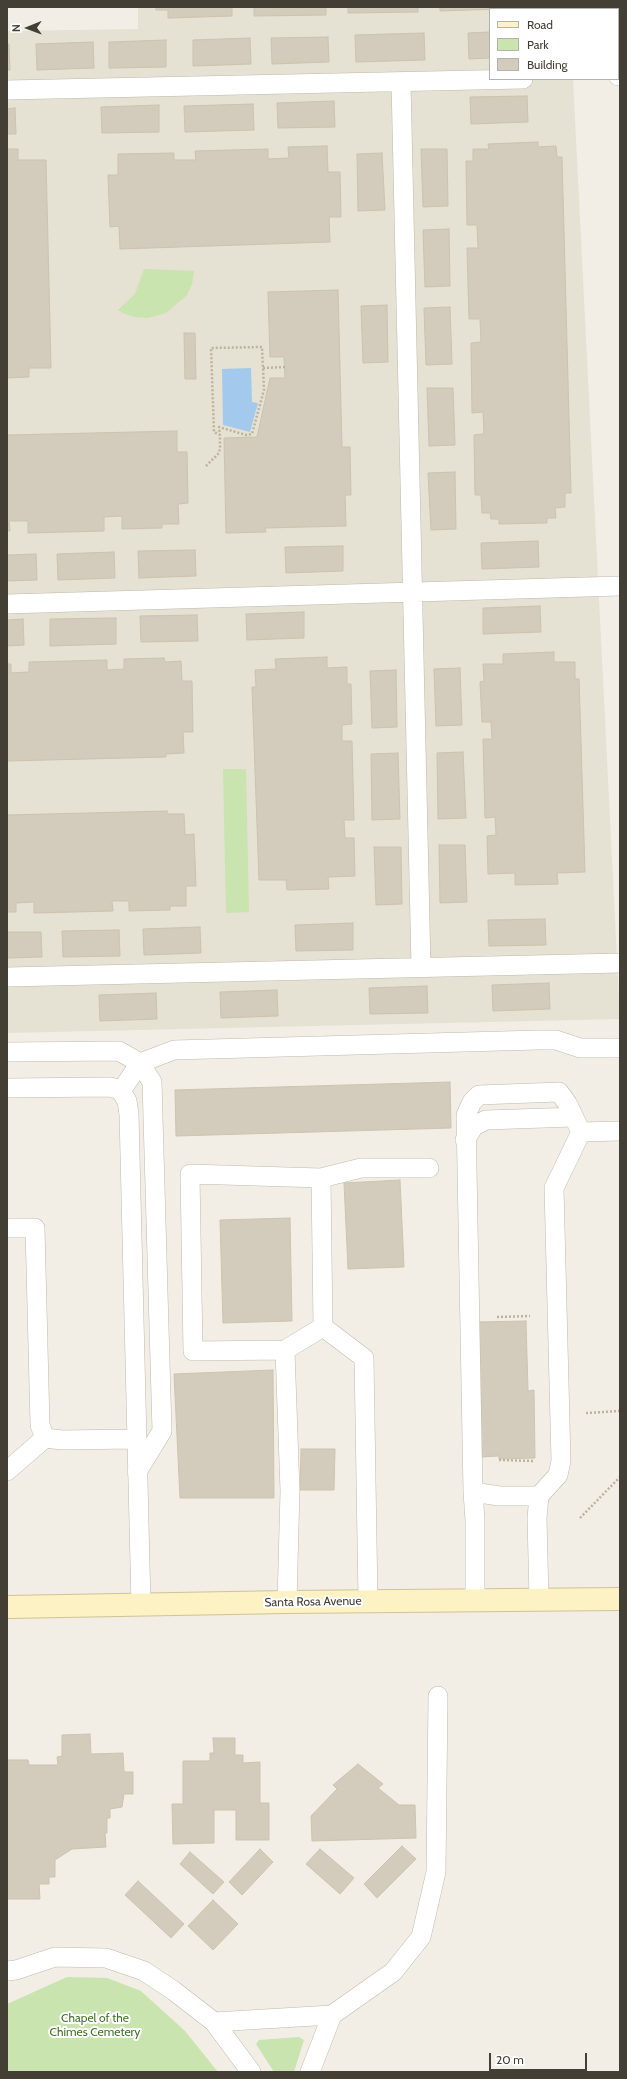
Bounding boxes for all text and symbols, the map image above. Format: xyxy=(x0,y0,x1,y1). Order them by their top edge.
north arrow xyxy=(8,8,48,48)
legend xyxy=(489,8,619,80)
text: Road xyxy=(527,17,553,32)
text: N xyxy=(9,24,23,32)
text: Park xyxy=(527,37,549,52)
text: Building xyxy=(527,57,568,72)
street label: Santa Rosa Avenue xyxy=(264,1594,362,1610)
park label: Chapel of the Chimes Cemetery xyxy=(50,2011,140,2039)
scale bar xyxy=(491,2045,589,2071)
text: 20 m xyxy=(496,2052,524,2067)

